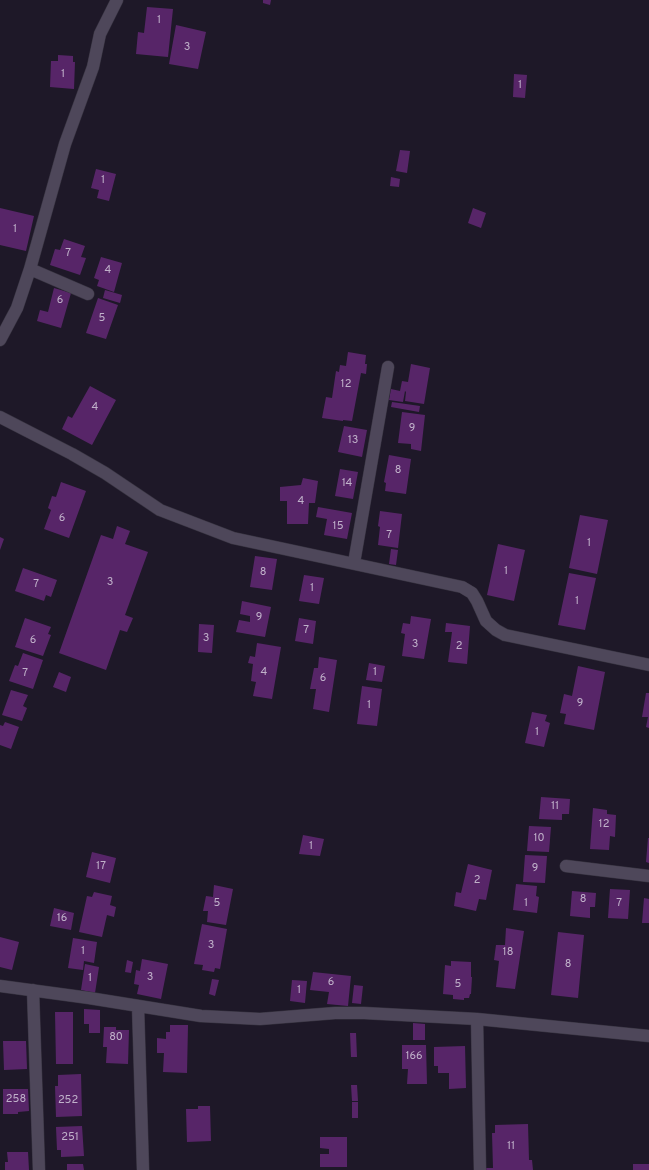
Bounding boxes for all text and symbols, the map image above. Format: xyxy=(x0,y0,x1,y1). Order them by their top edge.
house number: 1 xyxy=(157,14,161,28)
house number: 3 xyxy=(184,41,190,55)
house number: 1 xyxy=(61,68,65,82)
house number: 1 xyxy=(518,79,522,93)
house number: 1 xyxy=(101,174,105,188)
house number: 1 xyxy=(13,223,17,237)
house number: 7 xyxy=(65,247,71,261)
house number: 4 xyxy=(105,264,111,278)
house number: 6 xyxy=(57,294,63,308)
house number: 5 xyxy=(99,312,105,326)
house number: 12 xyxy=(341,378,351,392)
house number: 4 xyxy=(92,401,98,415)
house number: 9 xyxy=(409,422,415,436)
house number: 13 xyxy=(348,434,358,448)
house number: 8 xyxy=(395,464,401,478)
house number: 14 xyxy=(342,477,352,491)
house number: 4 xyxy=(298,495,304,509)
house number: 6 xyxy=(59,512,65,526)
house number: 15 xyxy=(333,520,343,534)
house number: 7 xyxy=(386,529,392,543)
house number: 1 xyxy=(587,537,591,551)
house number: 1 xyxy=(504,565,508,579)
house number: 8 xyxy=(260,566,266,580)
house number: 3 xyxy=(107,576,113,590)
house number: 7 xyxy=(33,578,39,592)
house number: 1 xyxy=(310,582,314,596)
house number: 1 xyxy=(575,595,579,609)
house number: 9 xyxy=(256,611,262,625)
house number: 7 xyxy=(303,624,309,638)
house number: 3 xyxy=(203,632,209,646)
house number: 6 xyxy=(30,634,36,648)
house number: 3 xyxy=(412,638,418,652)
house number: 2 xyxy=(456,640,462,654)
house number: 4 xyxy=(261,666,267,680)
house number: 1 xyxy=(373,666,377,680)
house number: 7 xyxy=(22,667,28,681)
house number: 6 xyxy=(320,672,326,686)
house number: 9 xyxy=(577,697,583,711)
house number: 1 xyxy=(367,699,371,713)
house number: 1 xyxy=(535,726,539,740)
house number: 11 xyxy=(551,800,559,814)
house number: 12 xyxy=(599,818,609,832)
house number: 10 xyxy=(533,832,545,846)
house number: 1 xyxy=(309,840,313,854)
house number: 17 xyxy=(96,860,106,874)
house number: 9 xyxy=(532,862,538,876)
house number: 2 xyxy=(474,874,480,888)
house number: 8 xyxy=(580,893,586,907)
house number: 5 xyxy=(214,897,220,911)
house number: 1 xyxy=(524,897,528,911)
house number: 7 xyxy=(616,897,622,911)
house number: 16 xyxy=(57,912,67,926)
house number: 3 xyxy=(208,939,214,953)
house number: 1 xyxy=(81,945,85,959)
house number: 18 xyxy=(503,946,513,960)
house number: 8 xyxy=(565,958,571,972)
house number: 3 xyxy=(147,971,153,985)
house number: 1 xyxy=(88,972,92,986)
house number: 6 xyxy=(328,976,334,990)
house number: 5 xyxy=(455,978,461,992)
house number: 1 xyxy=(297,984,301,998)
house number: 80 xyxy=(109,1031,123,1045)
house number: 166 xyxy=(405,1050,423,1064)
house number: 258 xyxy=(6,1093,26,1107)
house number: 252 xyxy=(58,1094,78,1108)
house number: 251 xyxy=(61,1131,79,1145)
house number: 11 xyxy=(507,1140,515,1154)

